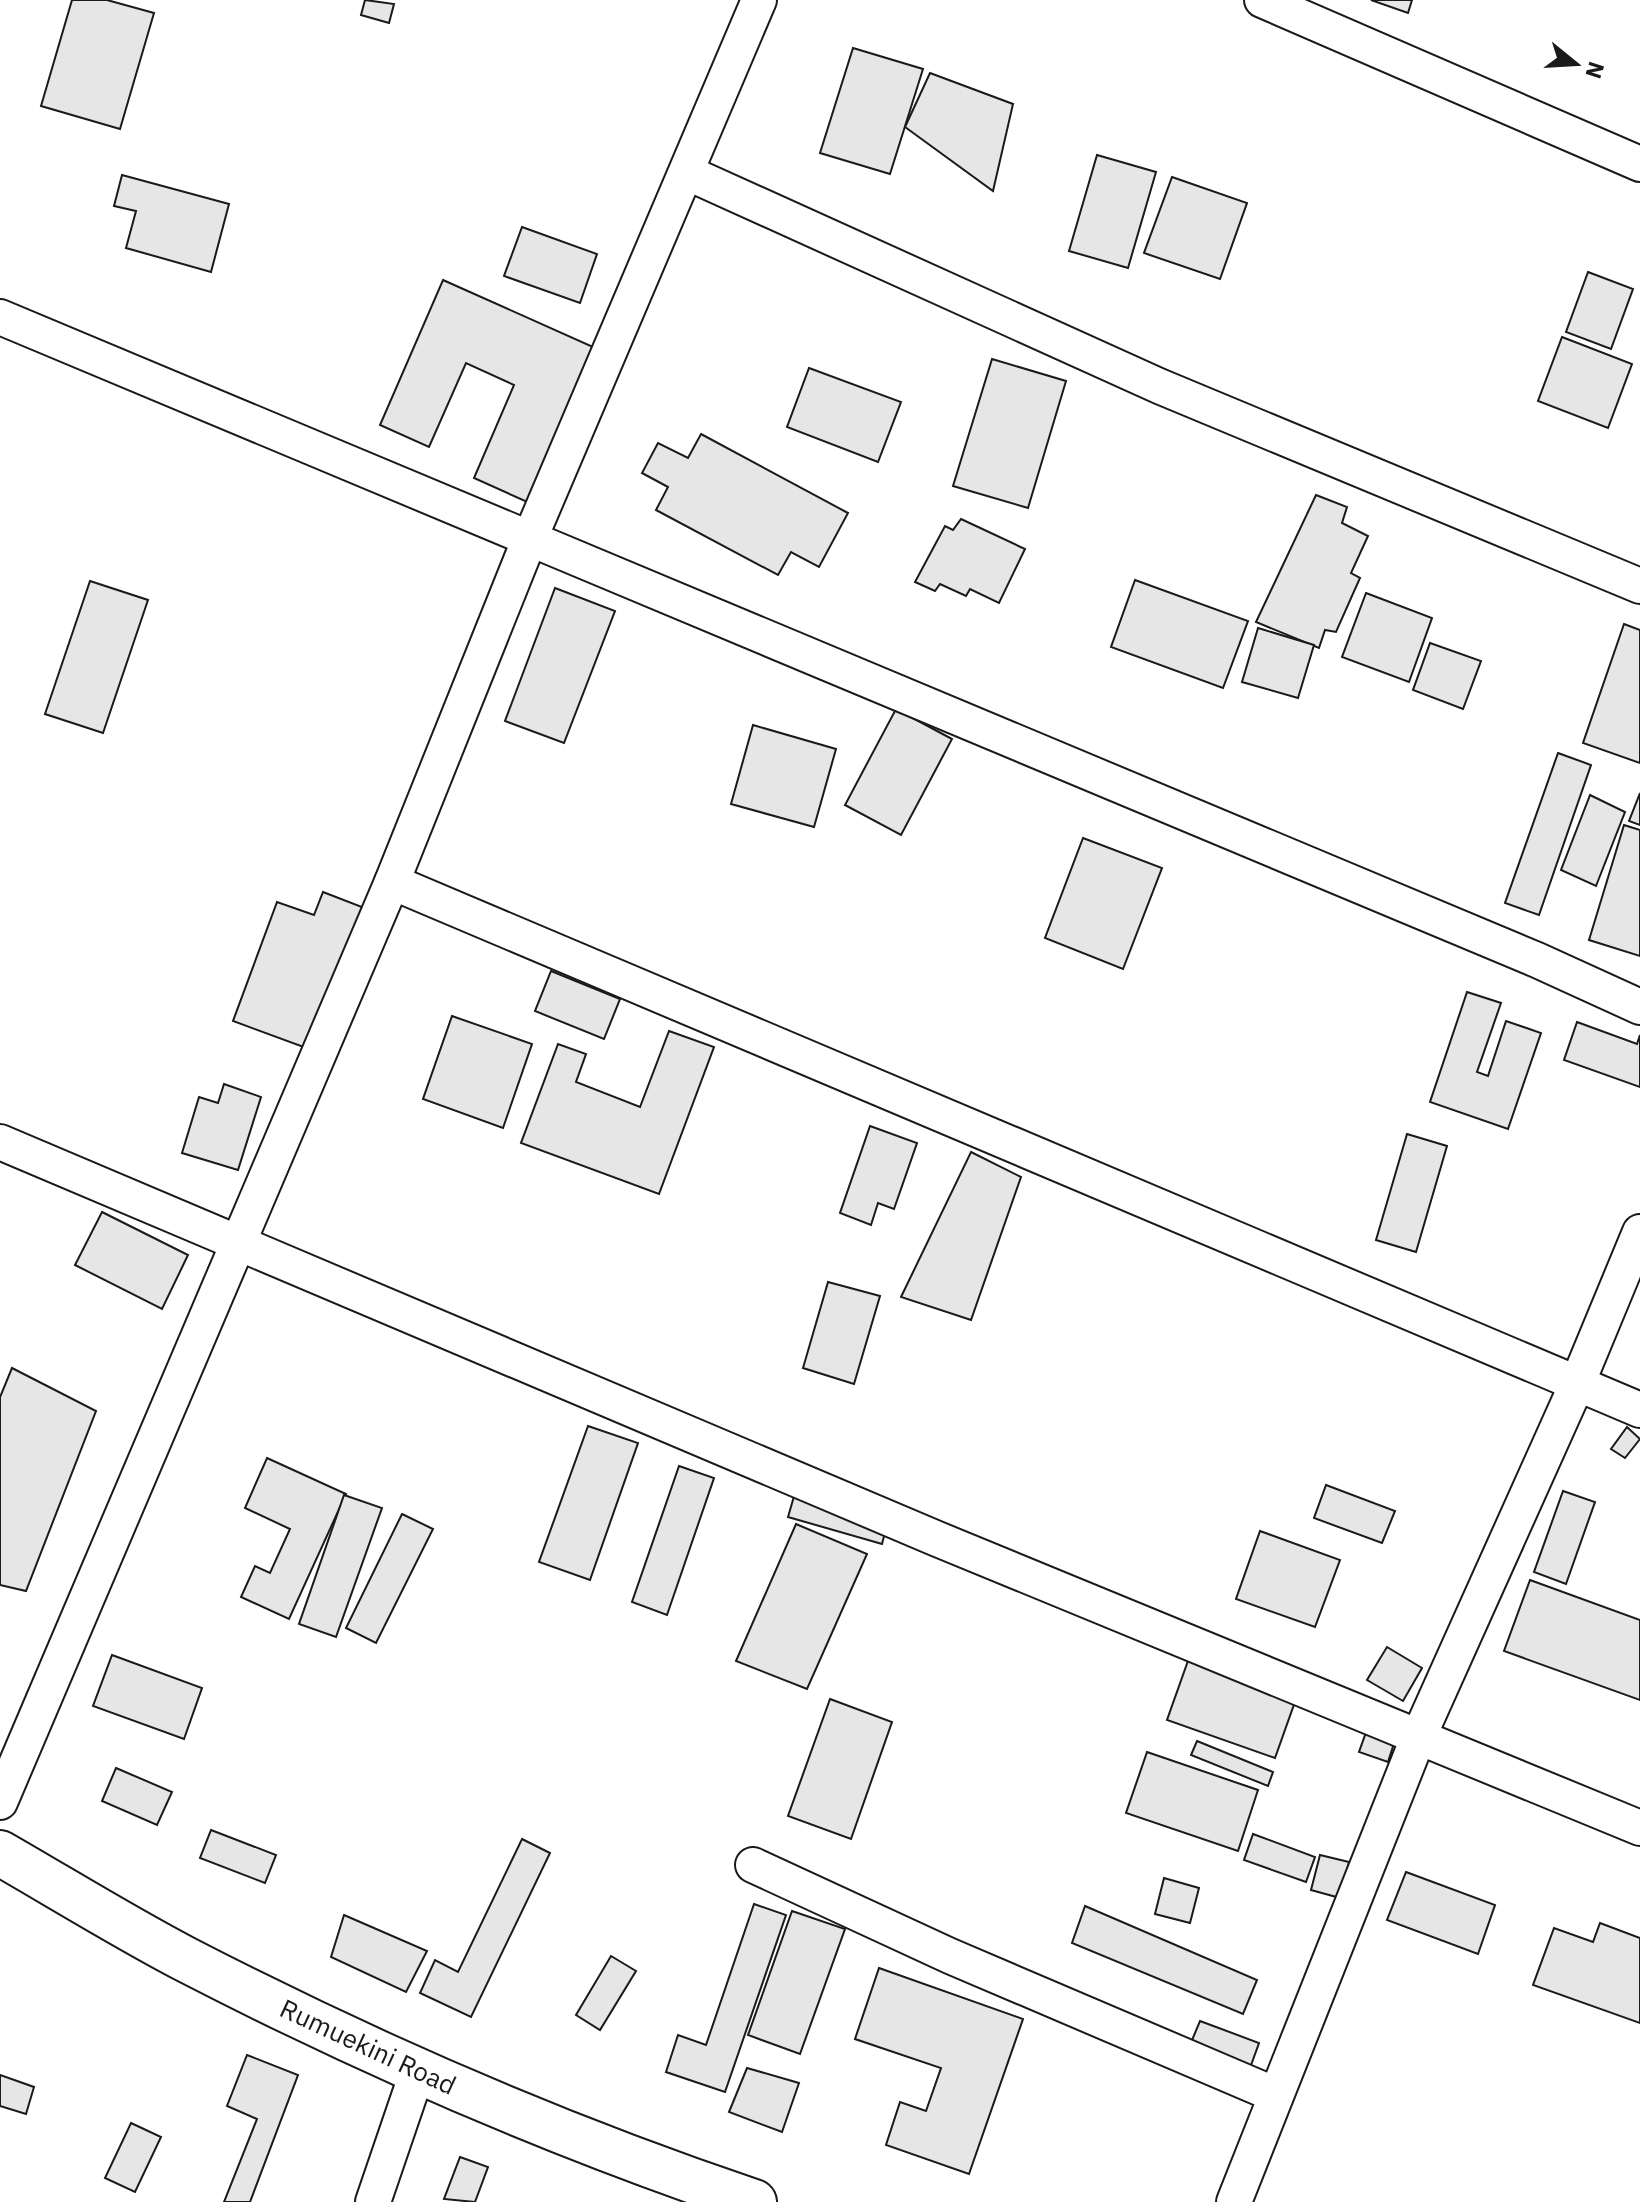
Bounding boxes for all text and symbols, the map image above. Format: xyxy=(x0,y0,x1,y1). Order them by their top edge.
north arrow xyxy=(1536,24,1616,104)
text: N xyxy=(1579,58,1612,82)
street label: Rumuekini Road xyxy=(275,1990,462,2102)

